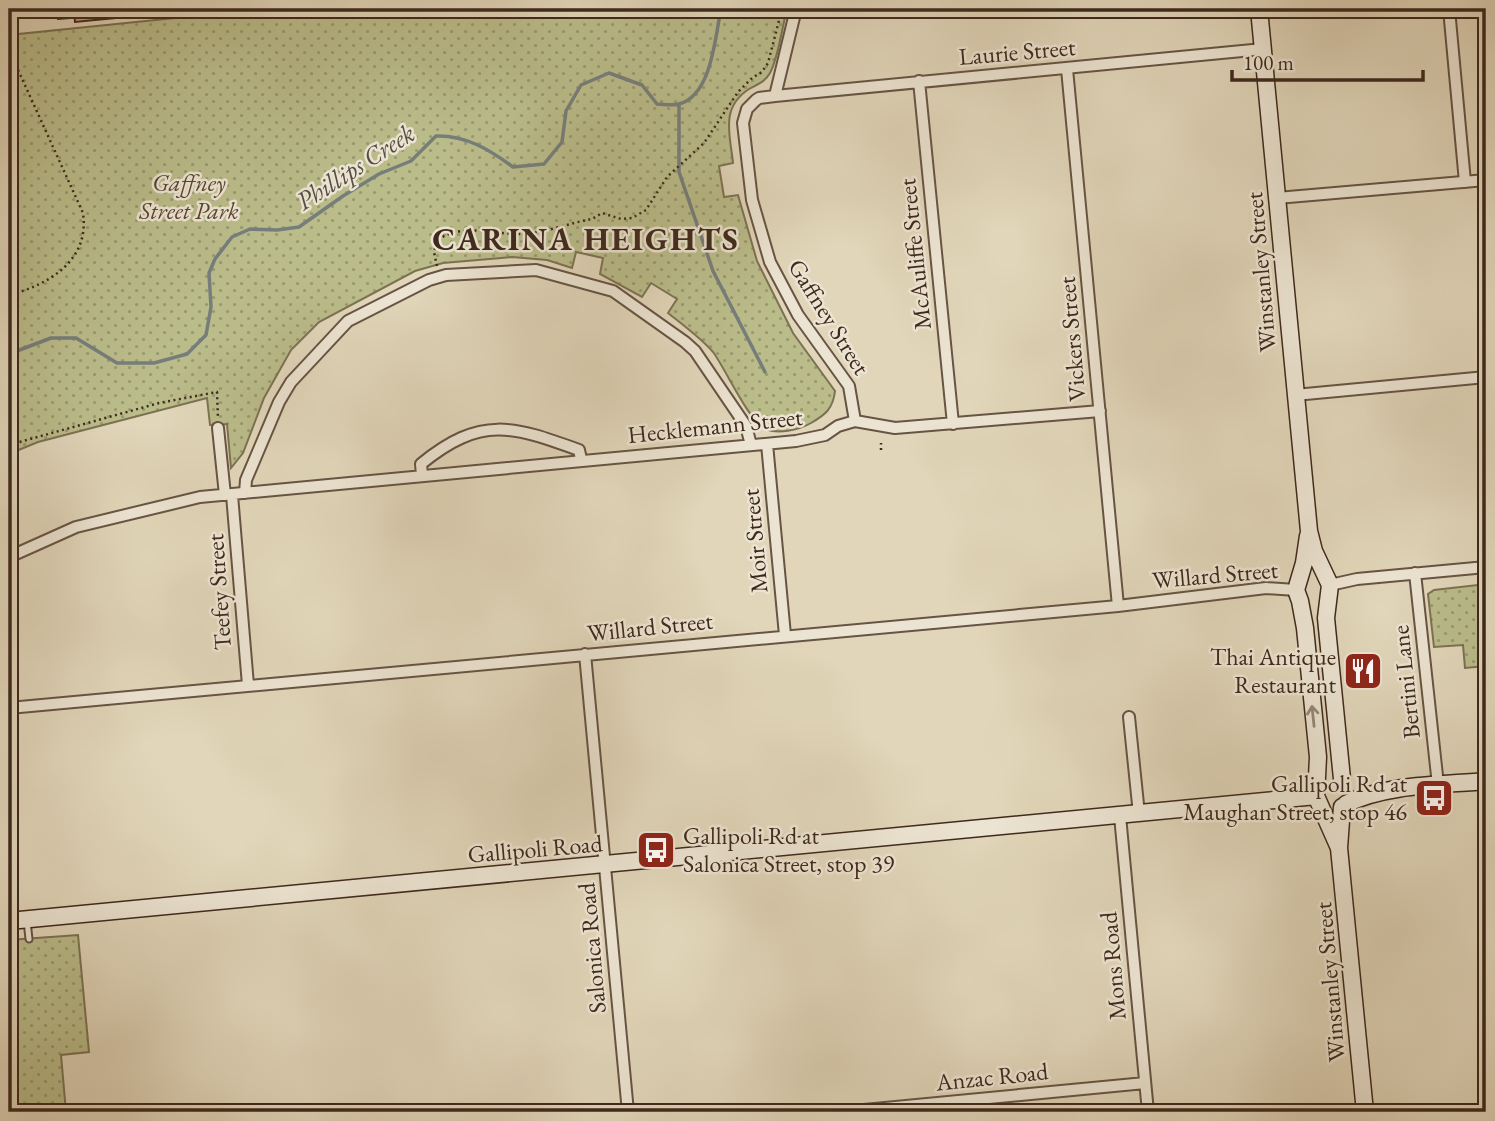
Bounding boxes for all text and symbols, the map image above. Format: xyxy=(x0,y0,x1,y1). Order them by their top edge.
street label: Laurie Street xyxy=(957,31,1077,72)
scale bar xyxy=(1232,38,1423,82)
text: 100 m xyxy=(1243,49,1294,76)
water label: Phillips Creek xyxy=(289,116,421,218)
park label: Gaffney Street Park xyxy=(138,167,239,226)
street label: McAuliffe Street xyxy=(891,176,938,331)
street label: Winstanley Street xyxy=(1238,190,1283,353)
district label: CARINA HEIGHTS xyxy=(432,218,740,260)
street label: Gaffney Street xyxy=(782,253,878,381)
street label: Vickers Street xyxy=(1051,275,1092,403)
street label: Hecklemann Street xyxy=(626,401,804,450)
street label: Moir Street xyxy=(734,487,774,594)
street label: Teefey Street xyxy=(199,532,238,651)
street label: Willard Street xyxy=(1151,554,1280,595)
street label: Willard Street xyxy=(586,604,715,649)
street label: Bertini Lane xyxy=(1384,624,1427,740)
place label: Thai Antique Restaurant xyxy=(1210,641,1336,700)
restaurant icon: Thai Antique Restaurant xyxy=(1342,650,1384,692)
one-way arrow xyxy=(1307,705,1320,728)
place label: Gallipoli Rd at Maughan Street, stop 46 xyxy=(1183,768,1407,827)
bus stop icon: Gallipoli Rd at Maughan Street, stop 46 xyxy=(1413,777,1455,819)
place label: Gallipoli Rd at Salonica Street, stop 39 xyxy=(683,820,895,879)
street label: Gallipoli Road xyxy=(466,827,604,870)
bus stop icon: Gallipoli Rd at Salonica Street, stop 39 xyxy=(635,829,677,871)
street label: Salonica Road xyxy=(570,881,613,1015)
street label: Winstanley Street xyxy=(1307,900,1352,1063)
street label: Mons Road xyxy=(1092,910,1133,1021)
street label: Anzac Road xyxy=(933,1055,1050,1098)

